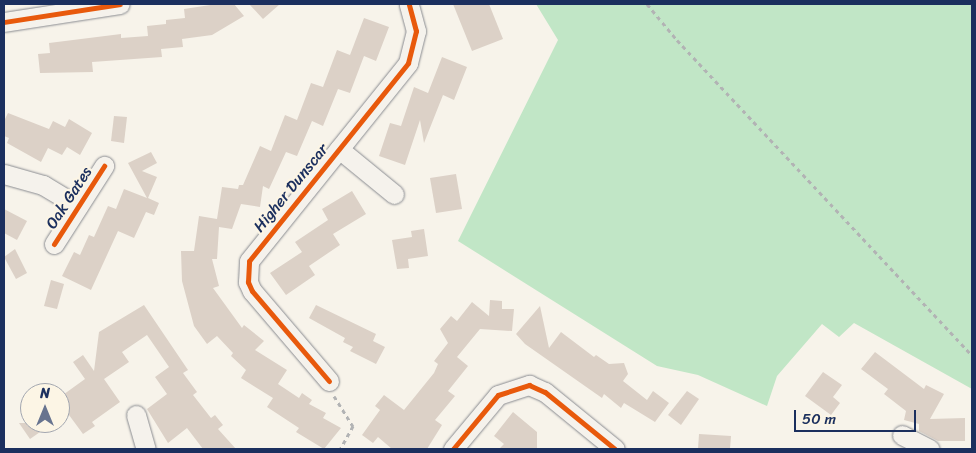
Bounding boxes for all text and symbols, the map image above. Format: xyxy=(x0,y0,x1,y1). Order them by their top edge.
street label: Higher Dunscar xyxy=(250,140,332,236)
street label: Oak Gates xyxy=(41,163,97,233)
text: N xyxy=(40,381,50,406)
north arrow xyxy=(20,383,70,433)
scale bar xyxy=(796,400,918,432)
text: 50 m xyxy=(802,406,836,432)

